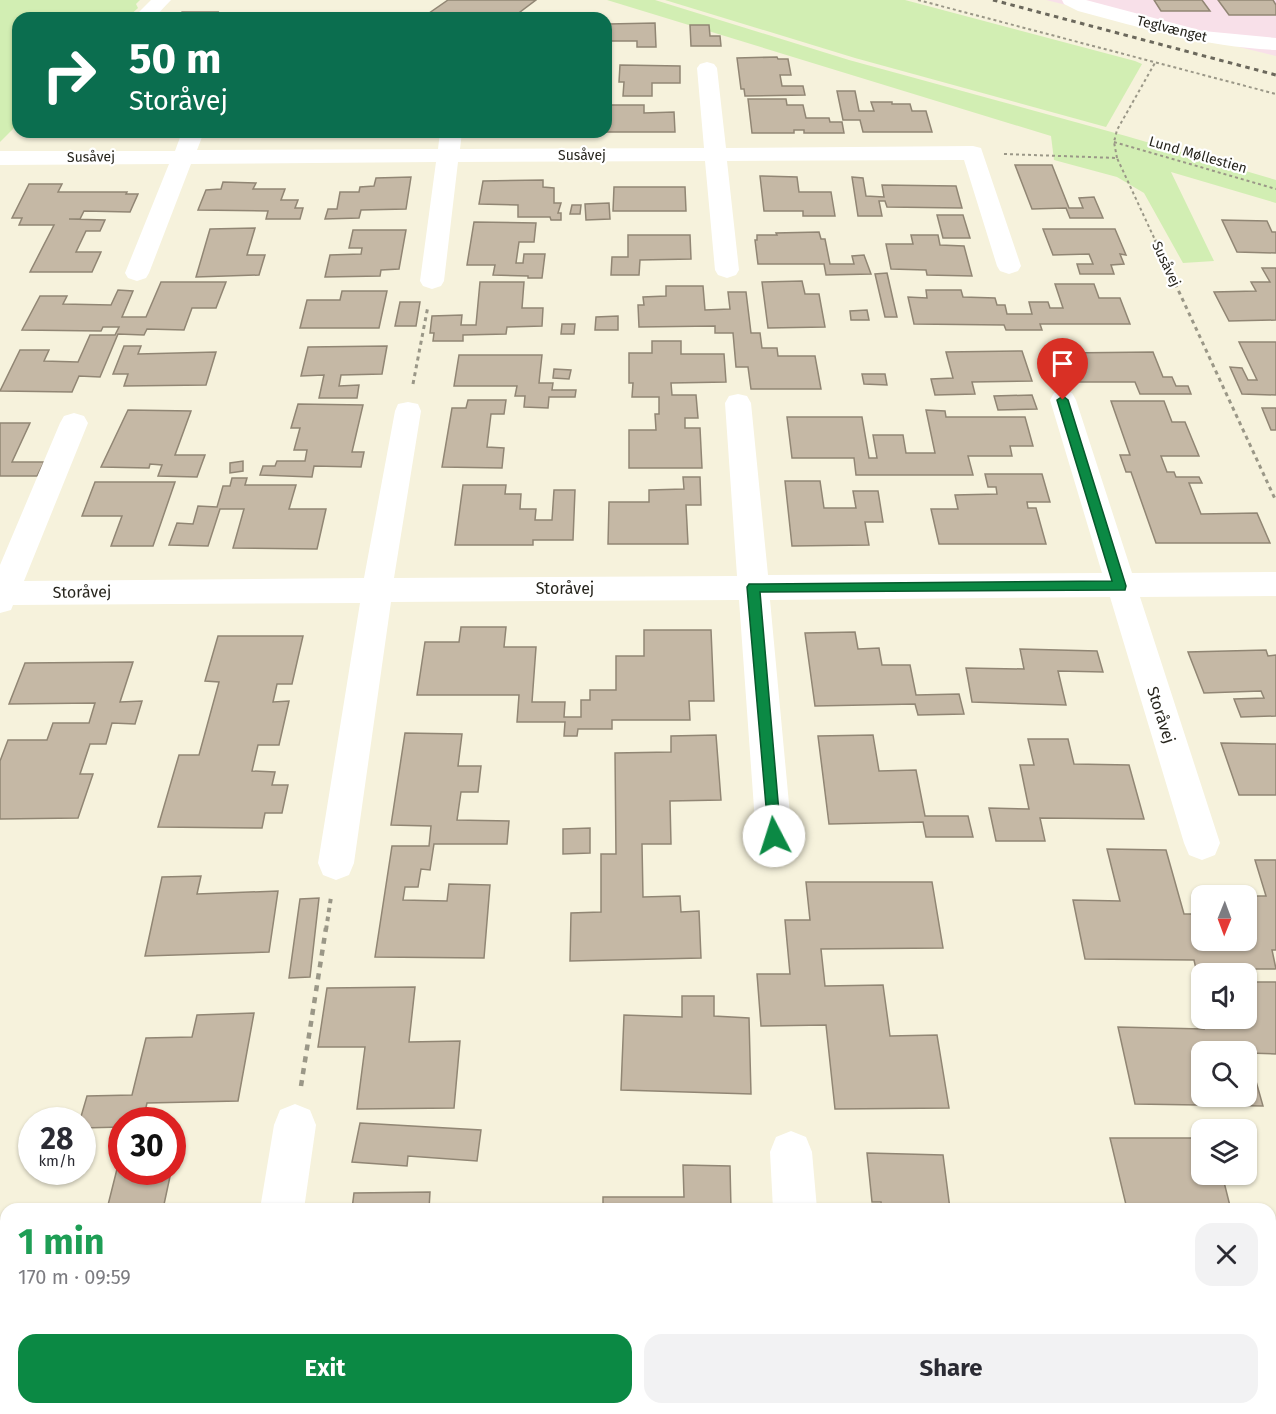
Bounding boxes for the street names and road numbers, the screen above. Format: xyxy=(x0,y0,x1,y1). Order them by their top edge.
street label: Teglvænget xyxy=(1135,12,1210,46)
street label: Lund Møllestien xyxy=(1147,133,1249,177)
street label: Susåvej xyxy=(558,147,606,164)
street label: Susåvej xyxy=(67,148,115,166)
street label: Susåvej xyxy=(1148,239,1184,289)
street label: Storåvej xyxy=(536,579,594,598)
street label: Storåvej xyxy=(52,582,112,602)
street label: Storåvej xyxy=(1143,684,1179,746)

